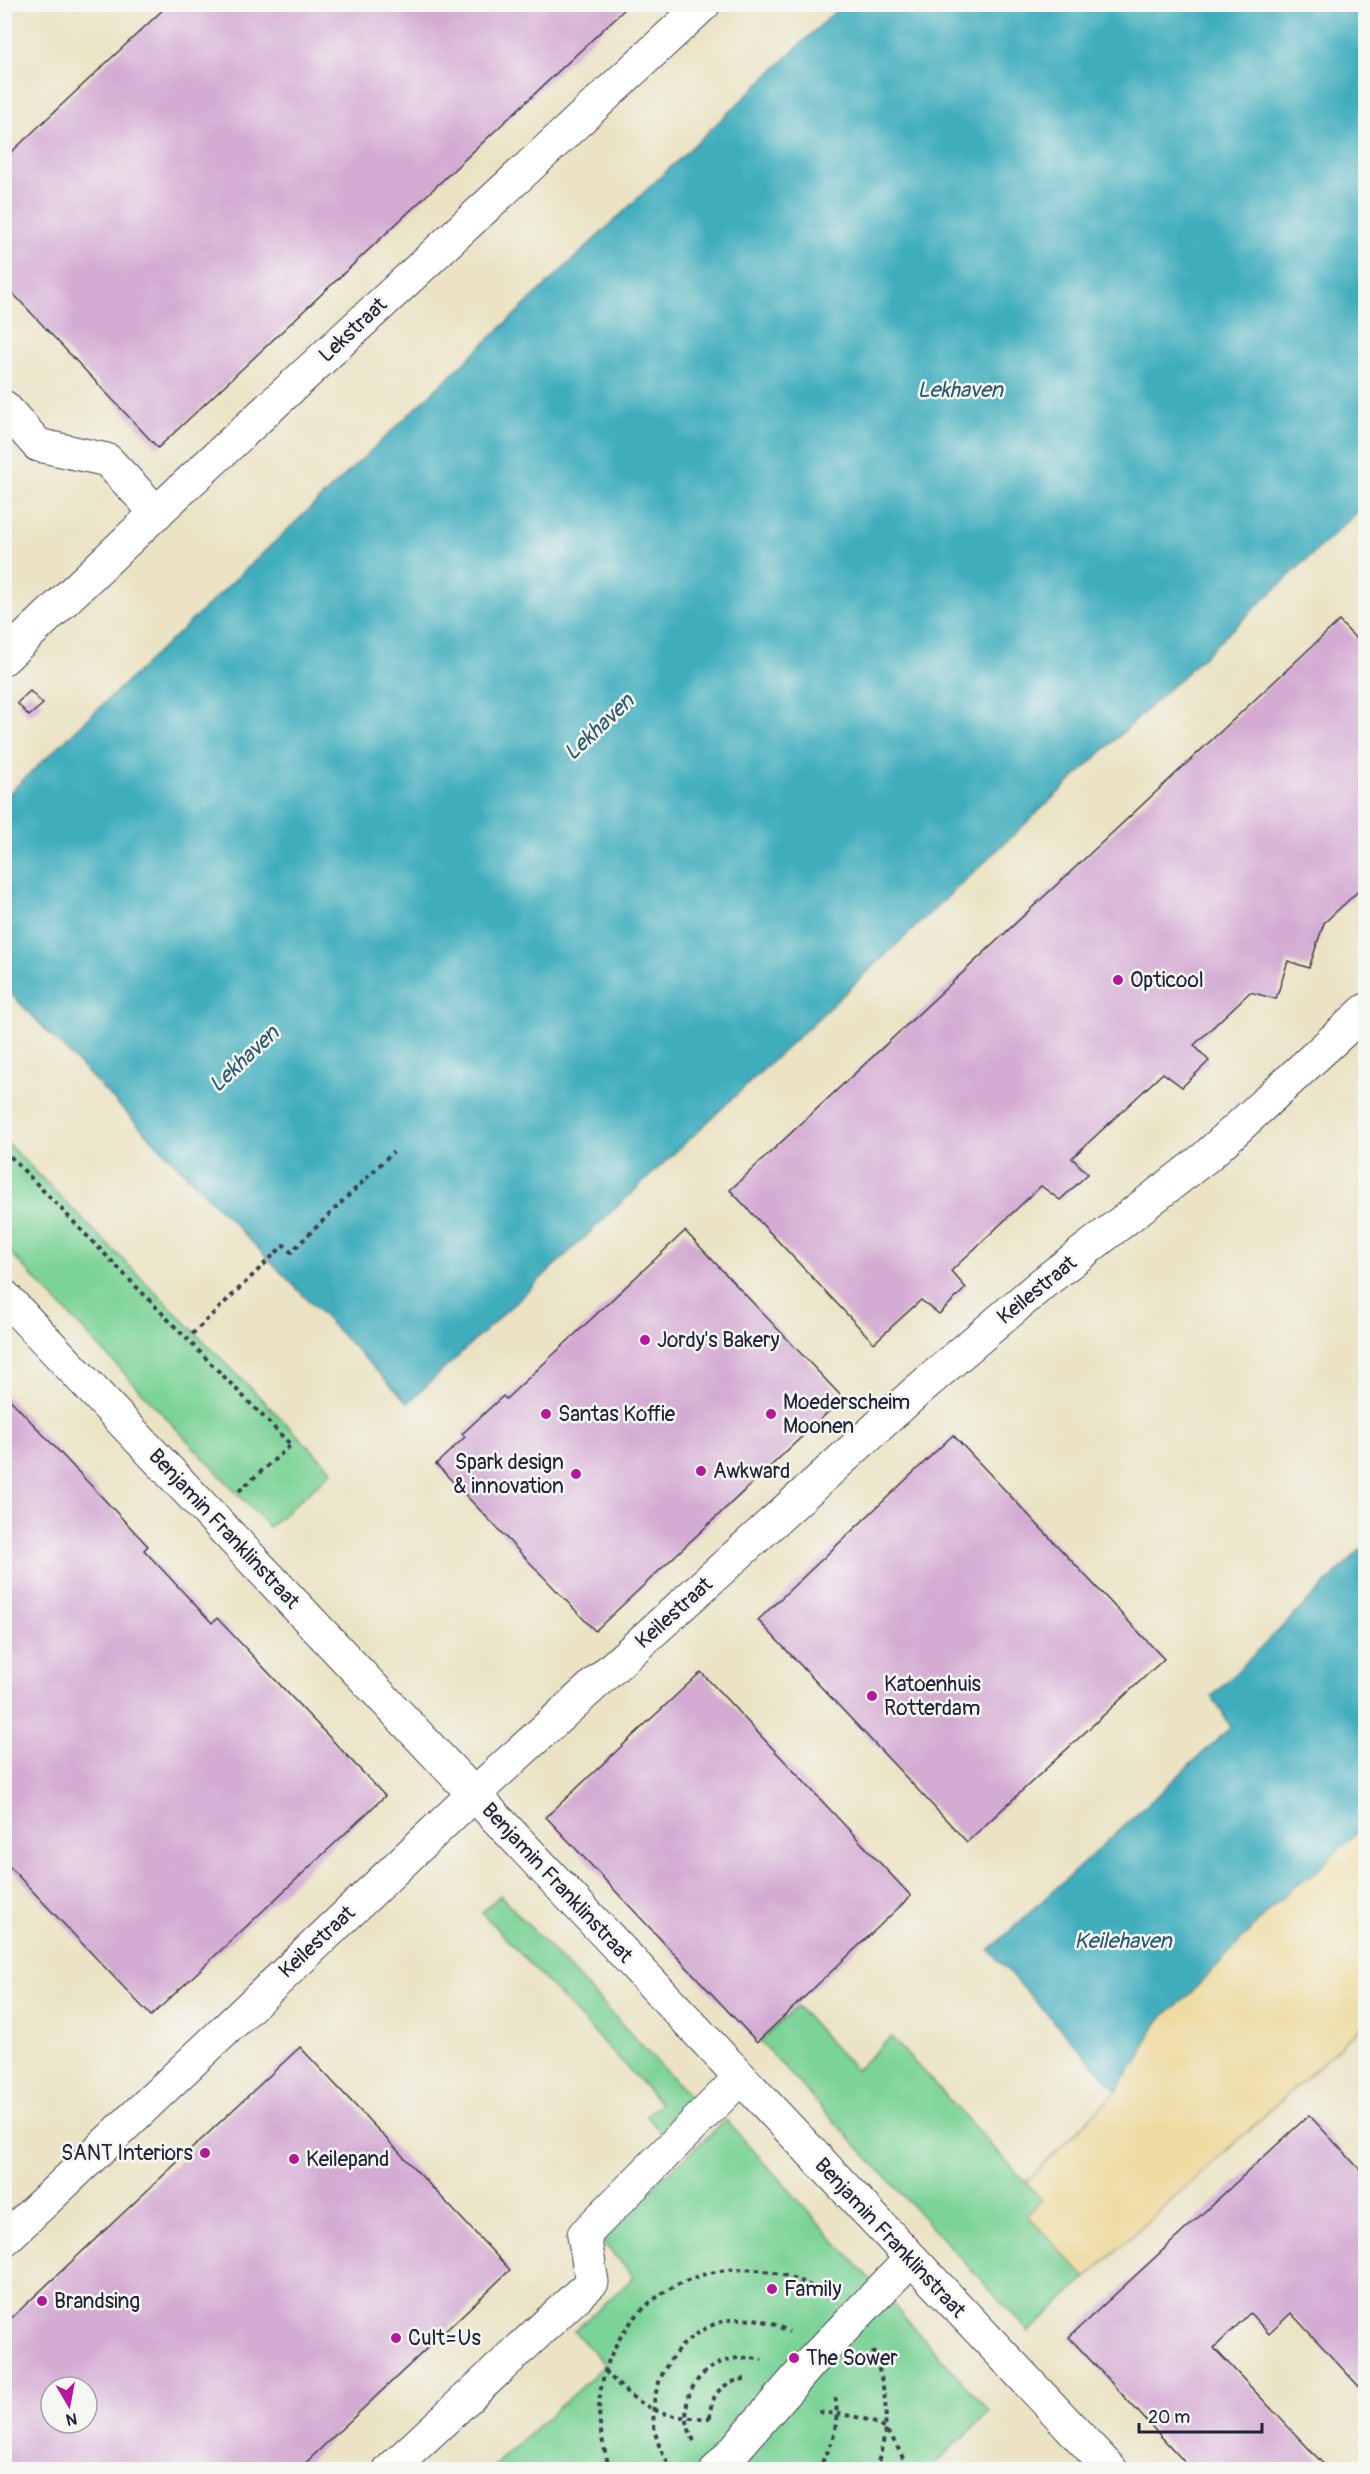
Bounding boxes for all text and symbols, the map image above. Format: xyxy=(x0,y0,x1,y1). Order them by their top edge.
street label: Lekstraat xyxy=(313,291,393,368)
water label: Lekhaven xyxy=(917,376,1004,404)
water label: Lekhaven xyxy=(558,686,641,766)
place label: Opticool xyxy=(1130,967,1204,994)
marker: Opticool xyxy=(1111,973,1125,987)
water label: Lekhaven xyxy=(203,1018,286,1098)
street label: Keilestraat xyxy=(992,1249,1083,1330)
place label: Jordy's Bakery xyxy=(657,1327,780,1354)
marker: Jordy's Bakery xyxy=(638,1333,652,1347)
place label: Moederscheim Moonen xyxy=(783,1389,910,1440)
place label: Santas Koffie xyxy=(558,1401,676,1428)
marker: Santas Koffie xyxy=(539,1407,553,1421)
marker: Moederscheim Moonen xyxy=(764,1407,778,1421)
street label: Benjamin Franklinstraat xyxy=(143,1443,306,1615)
place label: Spark design & innovation xyxy=(454,1449,564,1500)
place label: Awkward xyxy=(713,1458,790,1485)
marker: Awkward xyxy=(694,1464,708,1478)
marker: Spark design & innovation xyxy=(569,1467,583,1481)
street label: Keilestraat xyxy=(630,1571,719,1655)
place label: Katoenhuis Rotterdam xyxy=(884,1671,982,1722)
marker: Katoenhuis Rotterdam xyxy=(865,1689,879,1703)
street label: Benjamin Franklinstraat xyxy=(476,1797,639,1969)
street label: Keilestraat xyxy=(273,1899,361,1984)
water label: Keilehaven xyxy=(1074,1927,1173,1955)
place label: SANT Interiors xyxy=(61,2140,194,2167)
marker: SANT Interiors xyxy=(198,2146,212,2160)
place label: Keilepand xyxy=(306,2146,389,2173)
marker: Keilepand xyxy=(287,2152,301,2166)
street label: Benjamin Franklinstraat xyxy=(809,2152,972,2324)
place label: Family xyxy=(784,2276,842,2303)
marker: Family xyxy=(765,2282,779,2296)
place label: Brandsing xyxy=(54,2288,140,2315)
marker: Brandsing xyxy=(35,2294,49,2308)
place label: Cult=Us xyxy=(408,2325,481,2352)
marker: Cult=Us xyxy=(389,2331,403,2345)
place label: The Sower xyxy=(806,2345,898,2372)
marker: The Sower xyxy=(787,2351,801,2365)
north arrow xyxy=(39,2375,99,2435)
scale bar xyxy=(1139,2396,1262,2434)
text: 20 m xyxy=(1148,2406,1190,2429)
text: N xyxy=(64,2408,78,2430)

